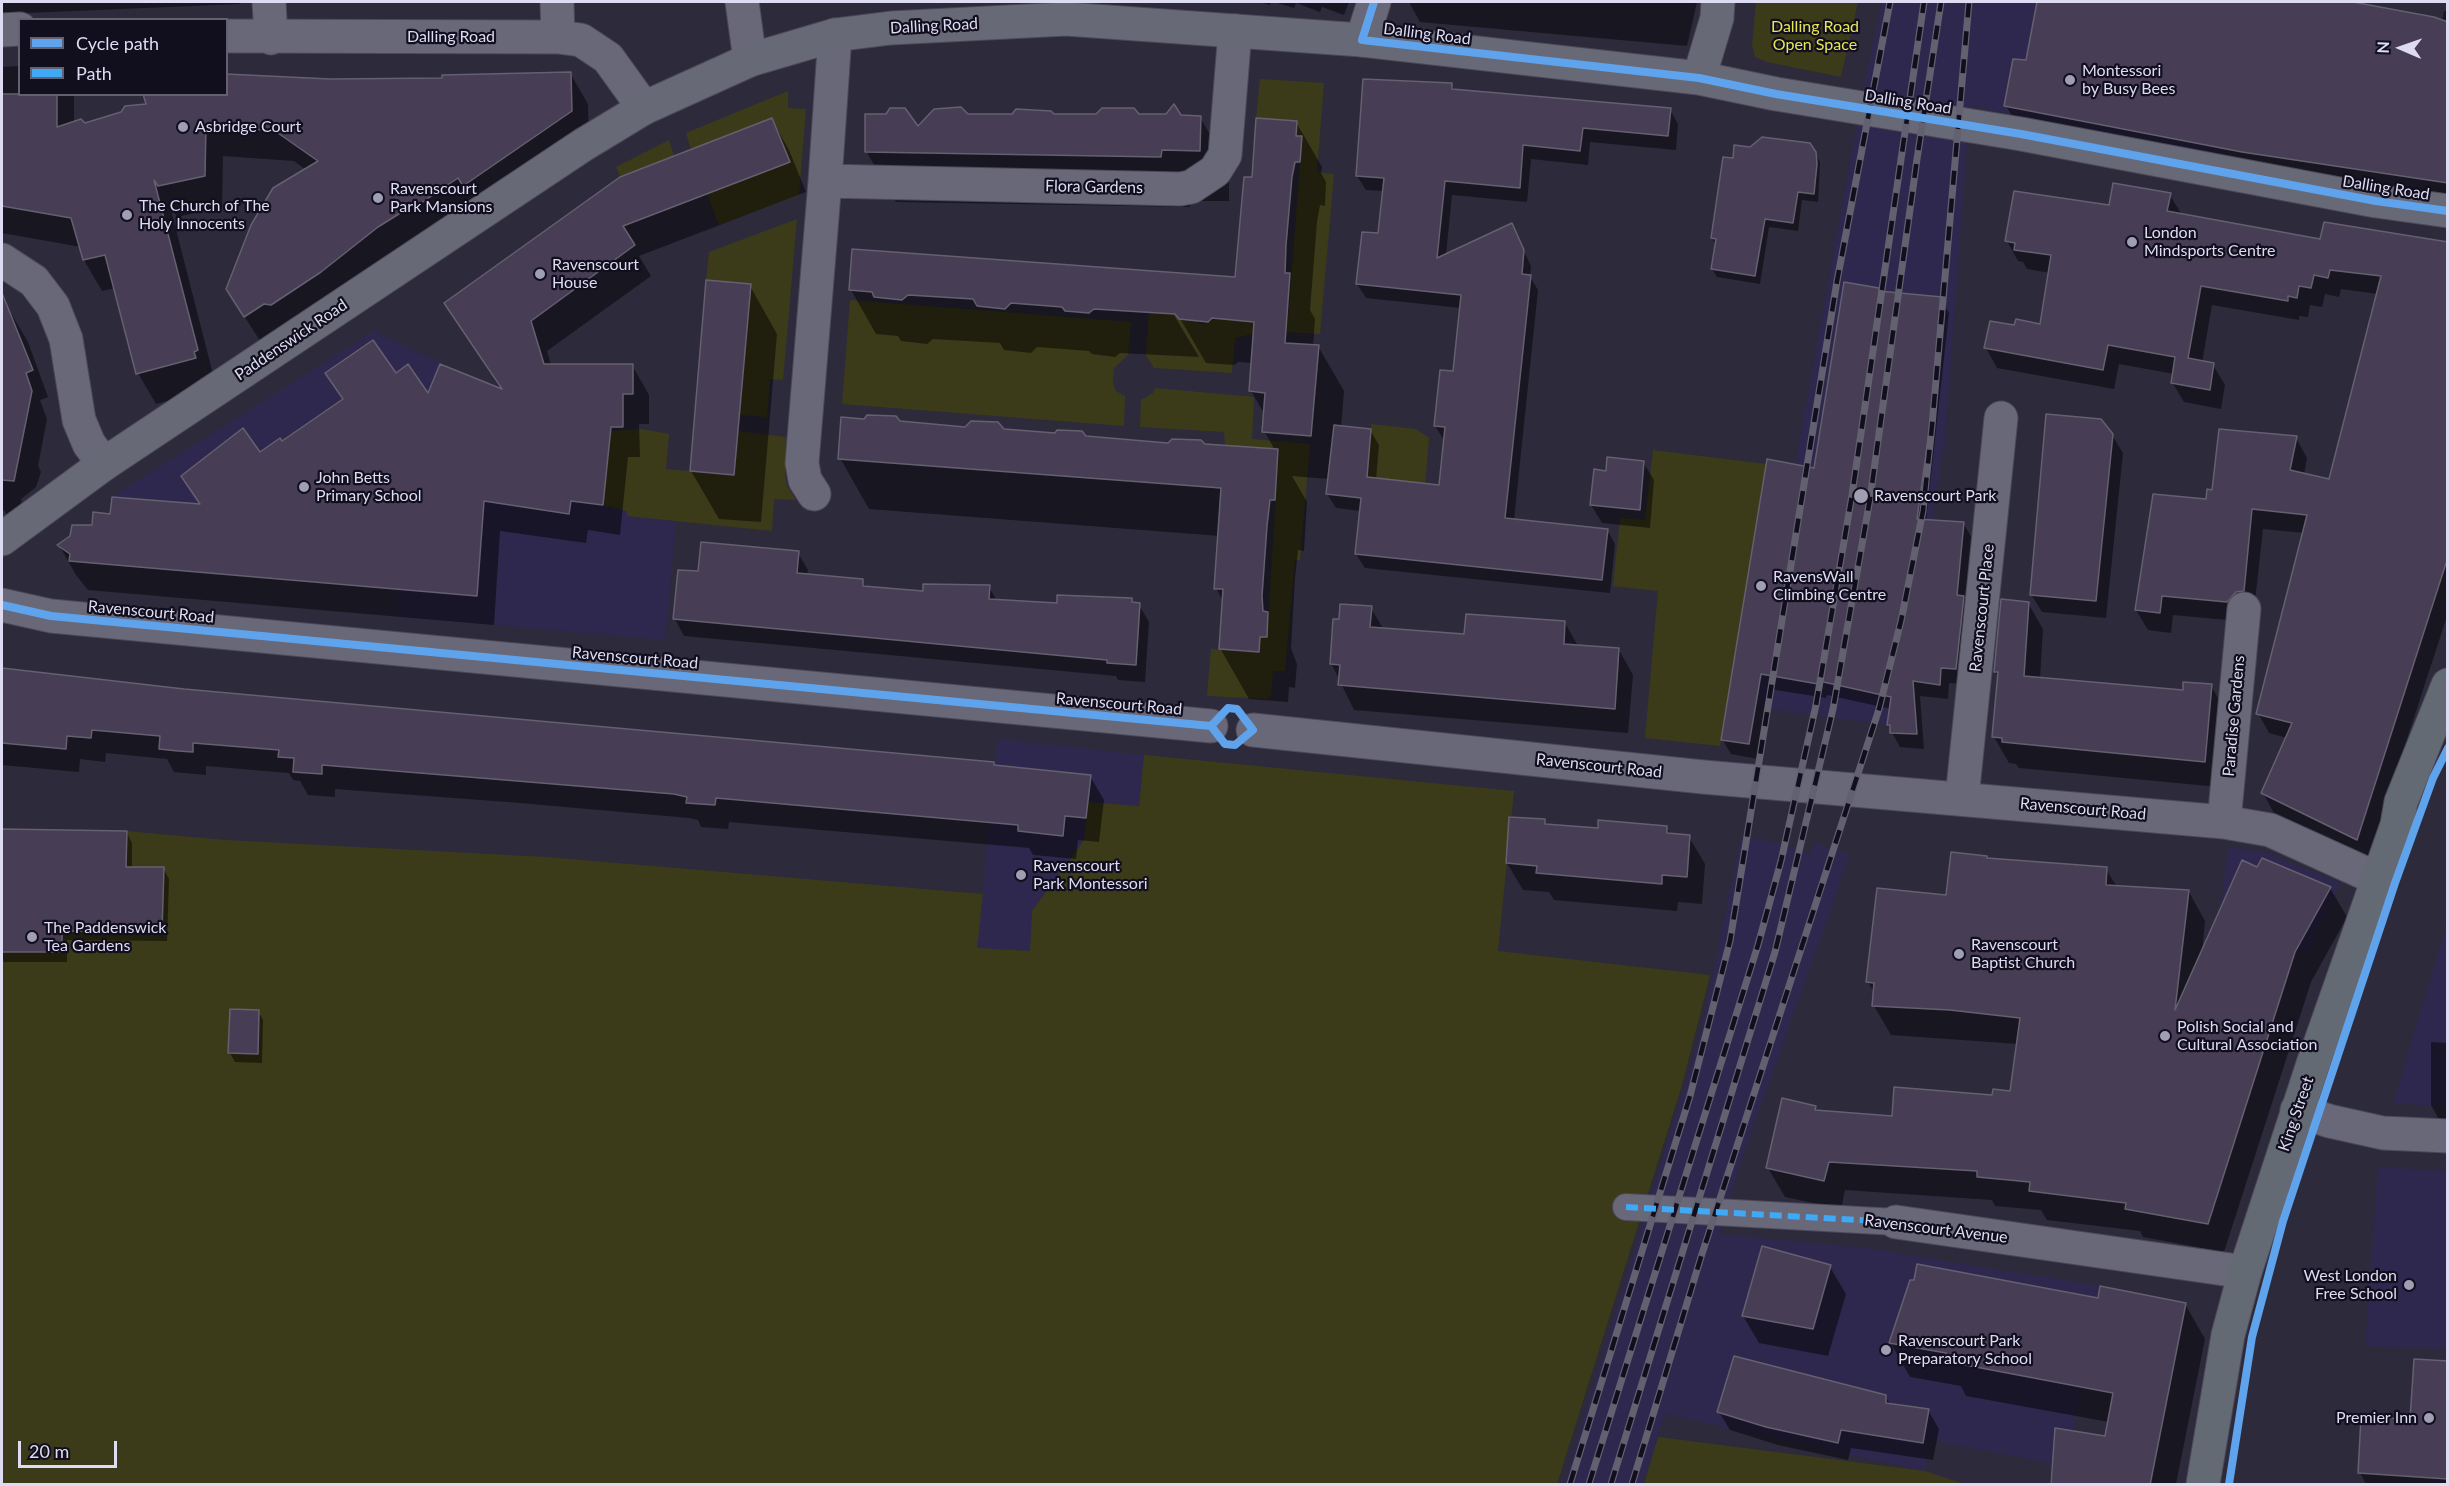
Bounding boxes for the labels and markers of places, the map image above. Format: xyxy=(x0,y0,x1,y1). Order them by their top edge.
place label: Montessori by Busy Bees xyxy=(2082,61,2175,99)
marker: Montessori by Busy Bees xyxy=(2063,73,2077,87)
place label: Asbridge Court xyxy=(195,117,301,137)
marker: Asbridge Court xyxy=(176,120,190,134)
place label: Ravenscourt Park Mansions xyxy=(390,179,493,217)
marker: Ravenscourt Park Mansions xyxy=(371,191,385,205)
place label: The Church of The Holy Innocents xyxy=(139,196,270,234)
marker: The Church of The Holy Innocents xyxy=(120,208,134,222)
place label: London Mindsports Centre xyxy=(2144,223,2275,261)
marker: London Mindsports Centre xyxy=(2125,235,2139,249)
place label: Ravenscourt House xyxy=(552,255,639,293)
marker: Ravenscourt House xyxy=(533,267,547,281)
place label: John Betts Primary School xyxy=(316,468,422,506)
marker: John Betts Primary School xyxy=(297,480,311,494)
place label: Ravenscourt Park xyxy=(1874,486,1996,506)
marker: Ravenscourt Park xyxy=(1852,487,1870,505)
place label: RavensWall Climbing Centre xyxy=(1773,567,1886,605)
marker: RavensWall Climbing Centre xyxy=(1754,579,1768,593)
place label: Ravenscourt Park Montessori xyxy=(1033,856,1148,894)
marker: Ravenscourt Park Montessori xyxy=(1014,868,1028,882)
place label: The Paddenswick Tea Gardens xyxy=(44,918,166,956)
marker: The Paddenswick Tea Gardens xyxy=(25,930,39,944)
place label: Ravenscourt Baptist Church xyxy=(1971,935,2075,973)
marker: Ravenscourt Baptist Church xyxy=(1952,947,1966,961)
place label: Polish Social and Cultural Association xyxy=(2177,1017,2317,1055)
marker: Polish Social and Cultural Association xyxy=(2158,1029,2172,1043)
place label: West London Free School xyxy=(2304,1266,2397,1304)
marker: West London Free School xyxy=(2402,1278,2416,1292)
place label: Ravenscourt Park Preparatory School xyxy=(1898,1331,2032,1369)
marker: Ravenscourt Park Preparatory School xyxy=(1879,1343,1893,1357)
place label: Premier Inn xyxy=(2336,1408,2417,1428)
marker: Premier Inn xyxy=(2422,1411,2436,1425)

